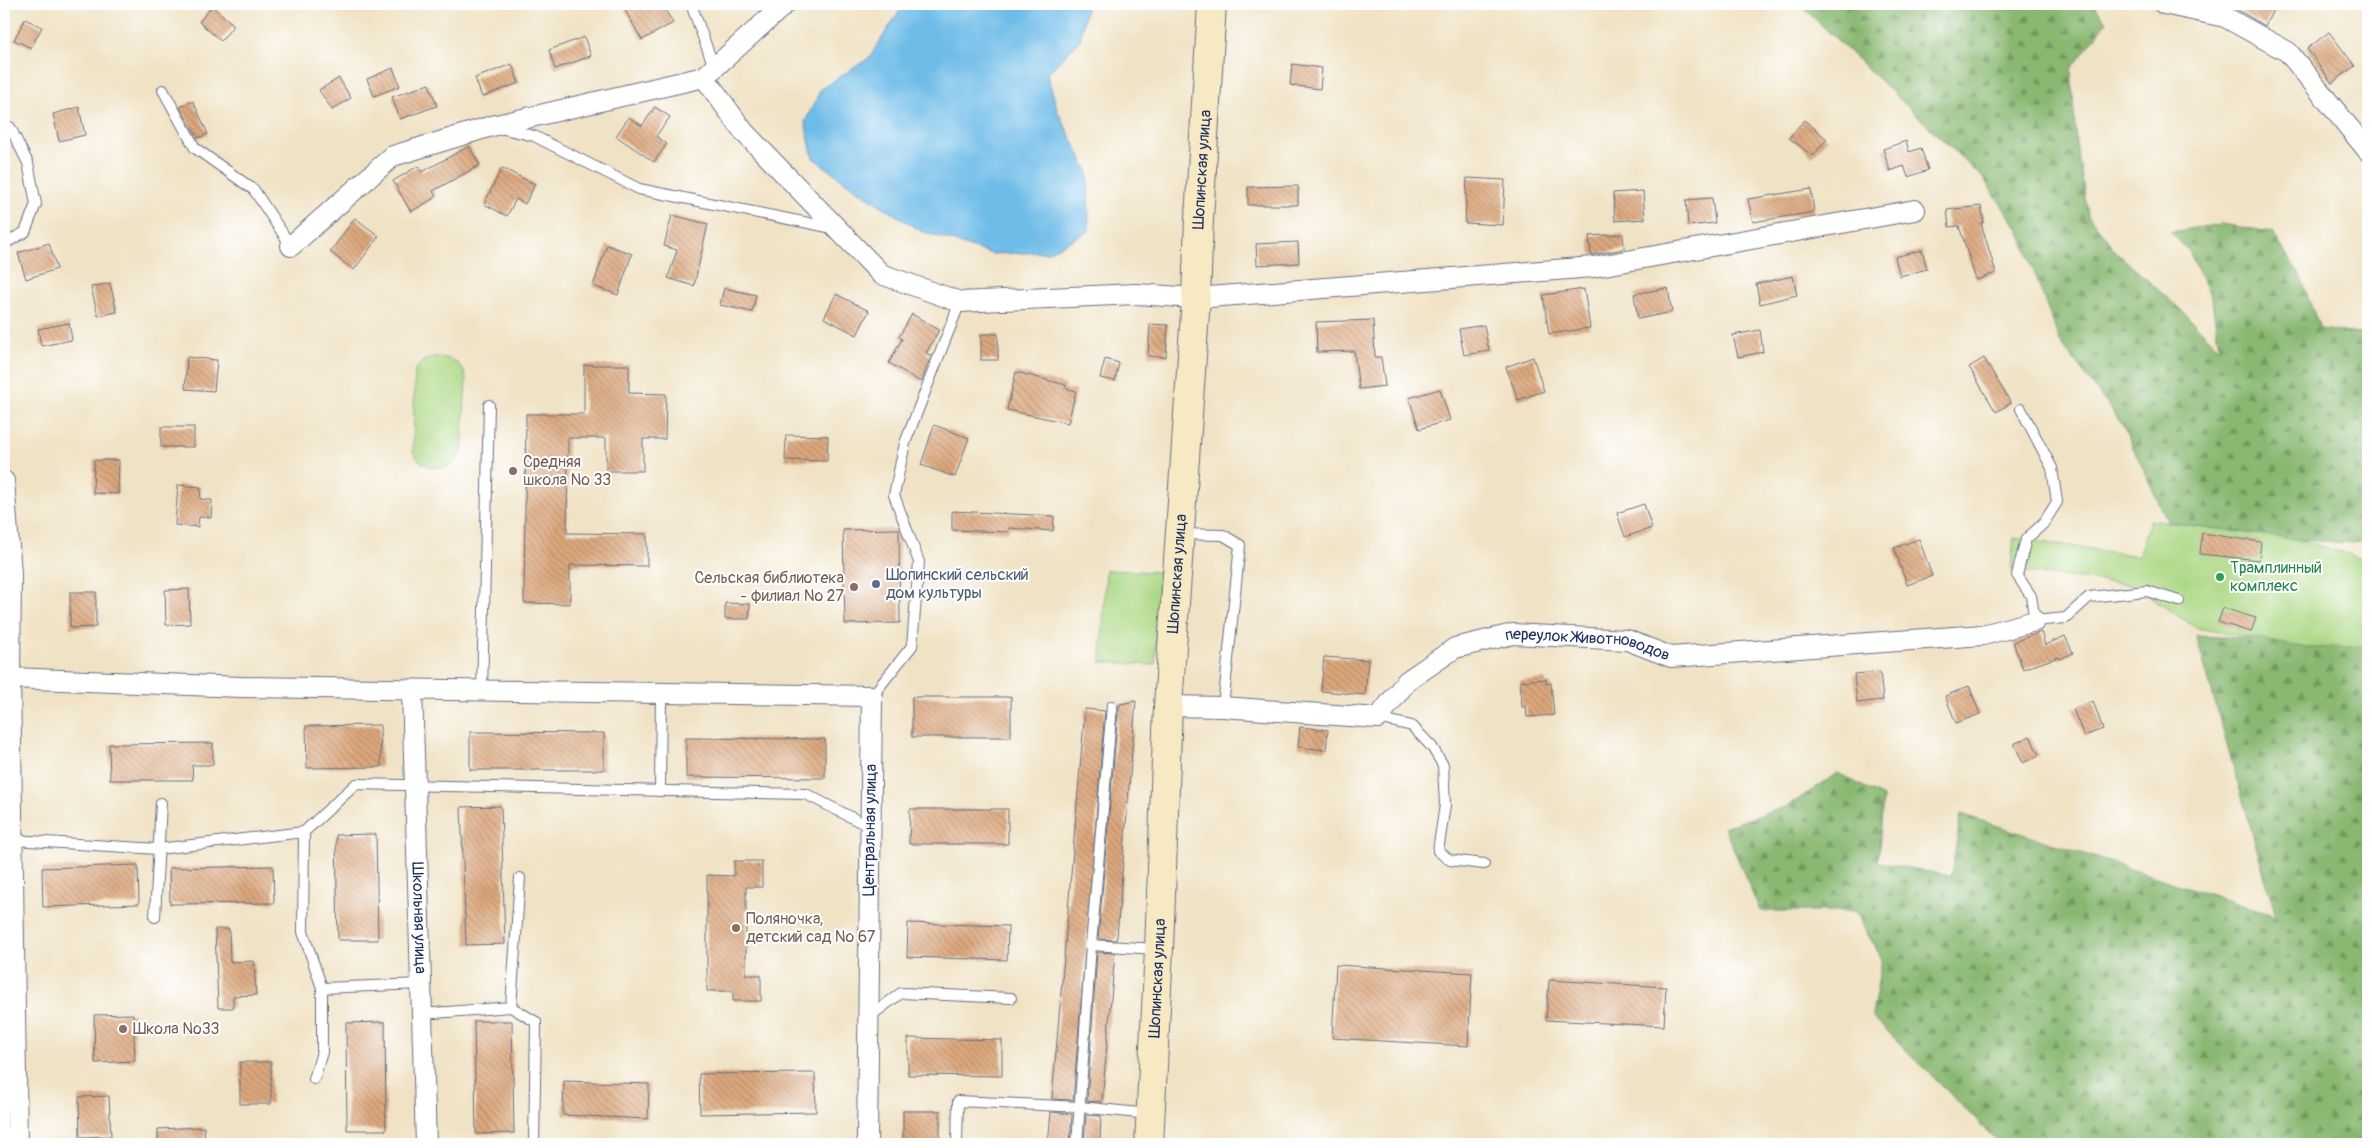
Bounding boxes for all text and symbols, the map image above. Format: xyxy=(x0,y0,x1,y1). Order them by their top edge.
street label: Шопинская улица xyxy=(1189,109,1216,230)
place label: Средняя школа № 33 xyxy=(523,452,611,490)
marker: Средняя школа № 33 xyxy=(507,465,519,477)
street label: Шопинская улица xyxy=(1163,513,1191,634)
place label: Трамплинный комплекс xyxy=(2230,558,2322,596)
place label: Шопинский сельский дом культуры xyxy=(886,565,1029,603)
place label: Сельская библиотека - филиал № 27 xyxy=(694,568,845,606)
marker: Трамплинный комплекс xyxy=(2214,571,2226,583)
marker: Шопинский сельский дом культуры xyxy=(870,578,882,590)
marker: Сельская библиотека - филиал № 27 xyxy=(848,581,860,593)
street label: переулок Животноводов xyxy=(1503,624,1673,666)
street label: Центральная улица xyxy=(859,764,881,896)
street label: Школьная улица xyxy=(407,862,431,974)
place label: Поляночка, детский сад № 67 xyxy=(746,909,876,947)
street label: Шопинская улица xyxy=(1144,918,1170,1039)
marker: Поляночка, детский сад № 67 xyxy=(730,922,742,934)
place label: Школа №33 xyxy=(133,1019,220,1039)
marker: Школа №33 xyxy=(117,1023,129,1035)

